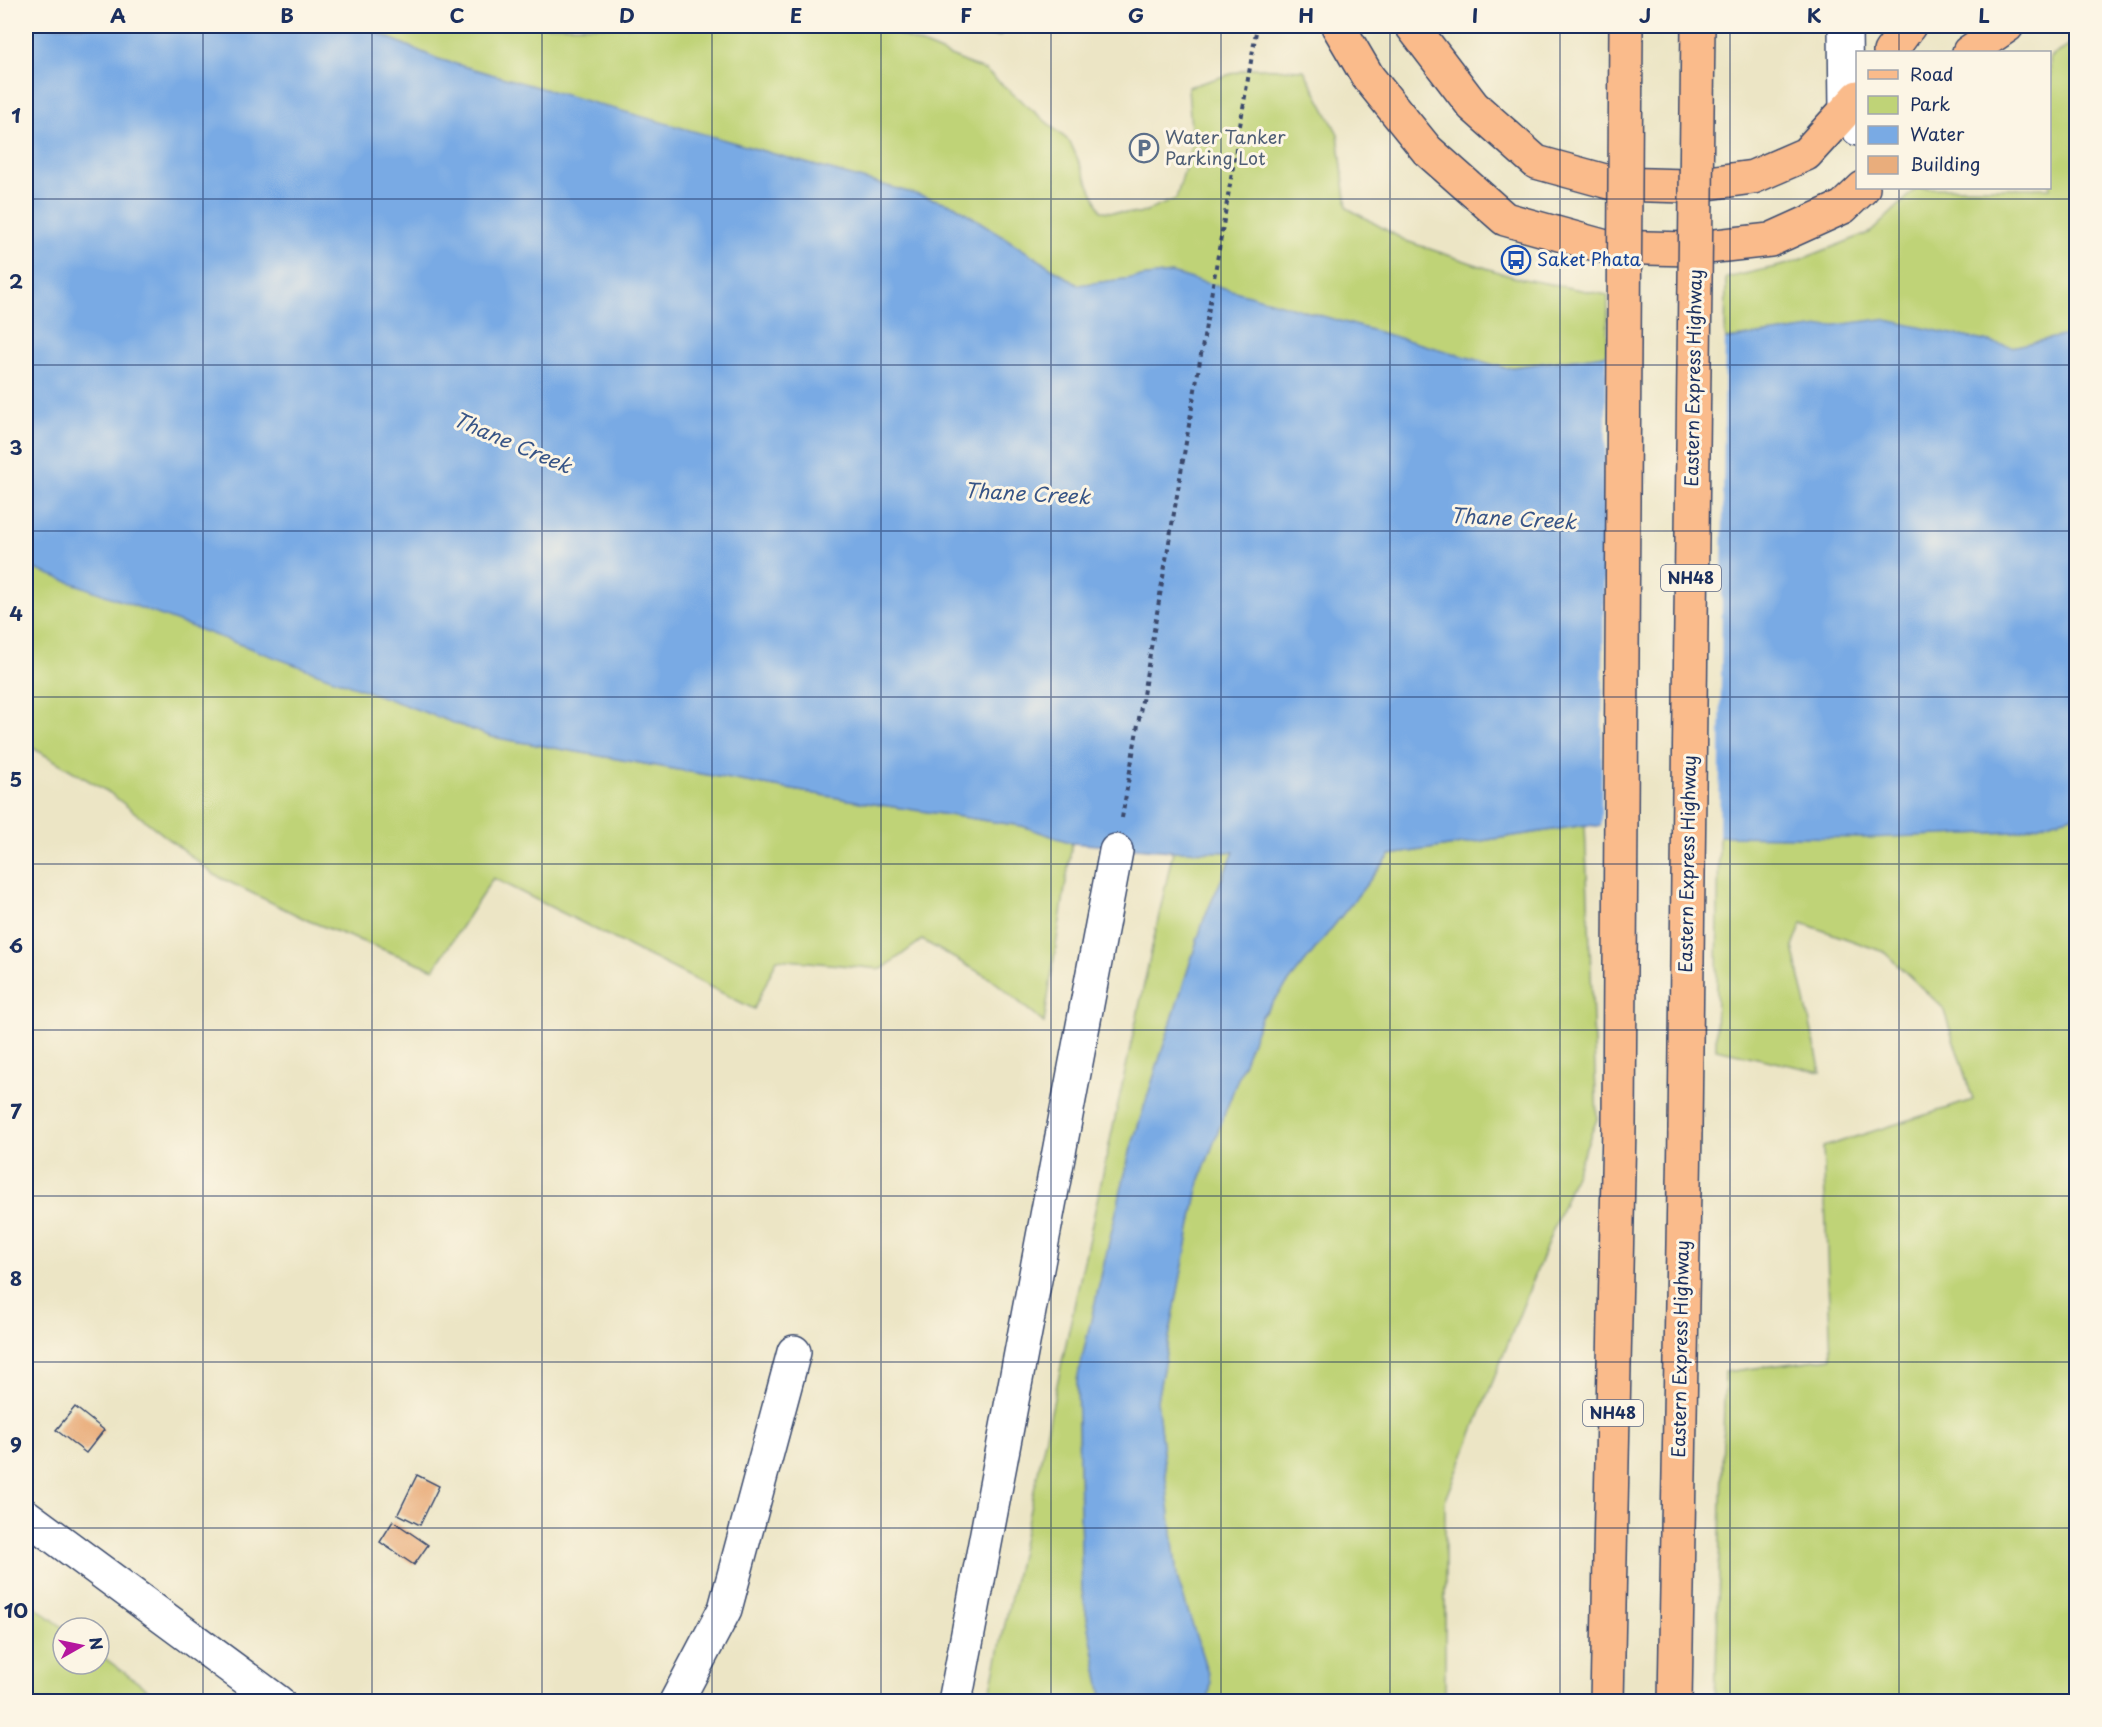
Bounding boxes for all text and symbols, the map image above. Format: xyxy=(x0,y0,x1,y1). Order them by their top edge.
text: A xyxy=(110,0,126,30)
text: B xyxy=(280,0,294,30)
text: C xyxy=(449,0,465,30)
text: D xyxy=(619,0,635,30)
text: E xyxy=(790,0,802,30)
text: F xyxy=(960,0,972,30)
text: G xyxy=(1128,0,1144,30)
text: H xyxy=(1298,0,1314,30)
text: I xyxy=(1472,0,1478,30)
text: J xyxy=(1639,0,1651,30)
text: K xyxy=(1807,0,1822,30)
text: L xyxy=(1978,0,1990,30)
legend xyxy=(1856,51,2051,189)
text: Road xyxy=(1910,60,1954,87)
text: Park xyxy=(1910,90,1950,117)
text: 1 xyxy=(11,100,21,130)
text: Water xyxy=(1910,120,1965,147)
place label: Water Tanker Parking Lot xyxy=(1165,123,1286,171)
parking icon: Water Tanker Parking Lot xyxy=(1128,132,1160,164)
text: Building xyxy=(1910,150,1980,177)
bus stop icon: Saket Phata xyxy=(1500,244,1532,276)
place label: Saket Phata xyxy=(1537,245,1642,272)
text: 2 xyxy=(9,266,23,296)
street label: Eastern Express Highway xyxy=(1677,269,1708,487)
water label: Thane Creek xyxy=(448,404,577,481)
text: 3 xyxy=(9,432,23,462)
water label: Thane Creek xyxy=(963,475,1092,511)
water label: Thane Creek xyxy=(1449,500,1578,536)
road number: NH48 xyxy=(1661,565,1721,591)
text: 4 xyxy=(9,598,23,628)
street label: Eastern Express Highway xyxy=(1671,755,1702,973)
text: 5 xyxy=(10,764,22,794)
text: 6 xyxy=(9,930,23,960)
text: 7 xyxy=(10,1096,22,1126)
street label: Eastern Express Highway xyxy=(1664,1240,1695,1458)
text: 8 xyxy=(10,1263,22,1293)
road number: NH48 xyxy=(1583,1400,1643,1426)
text: 9 xyxy=(10,1429,22,1459)
text: 10 xyxy=(4,1595,28,1625)
north arrow xyxy=(51,1616,111,1676)
text: N xyxy=(84,1635,110,1652)

